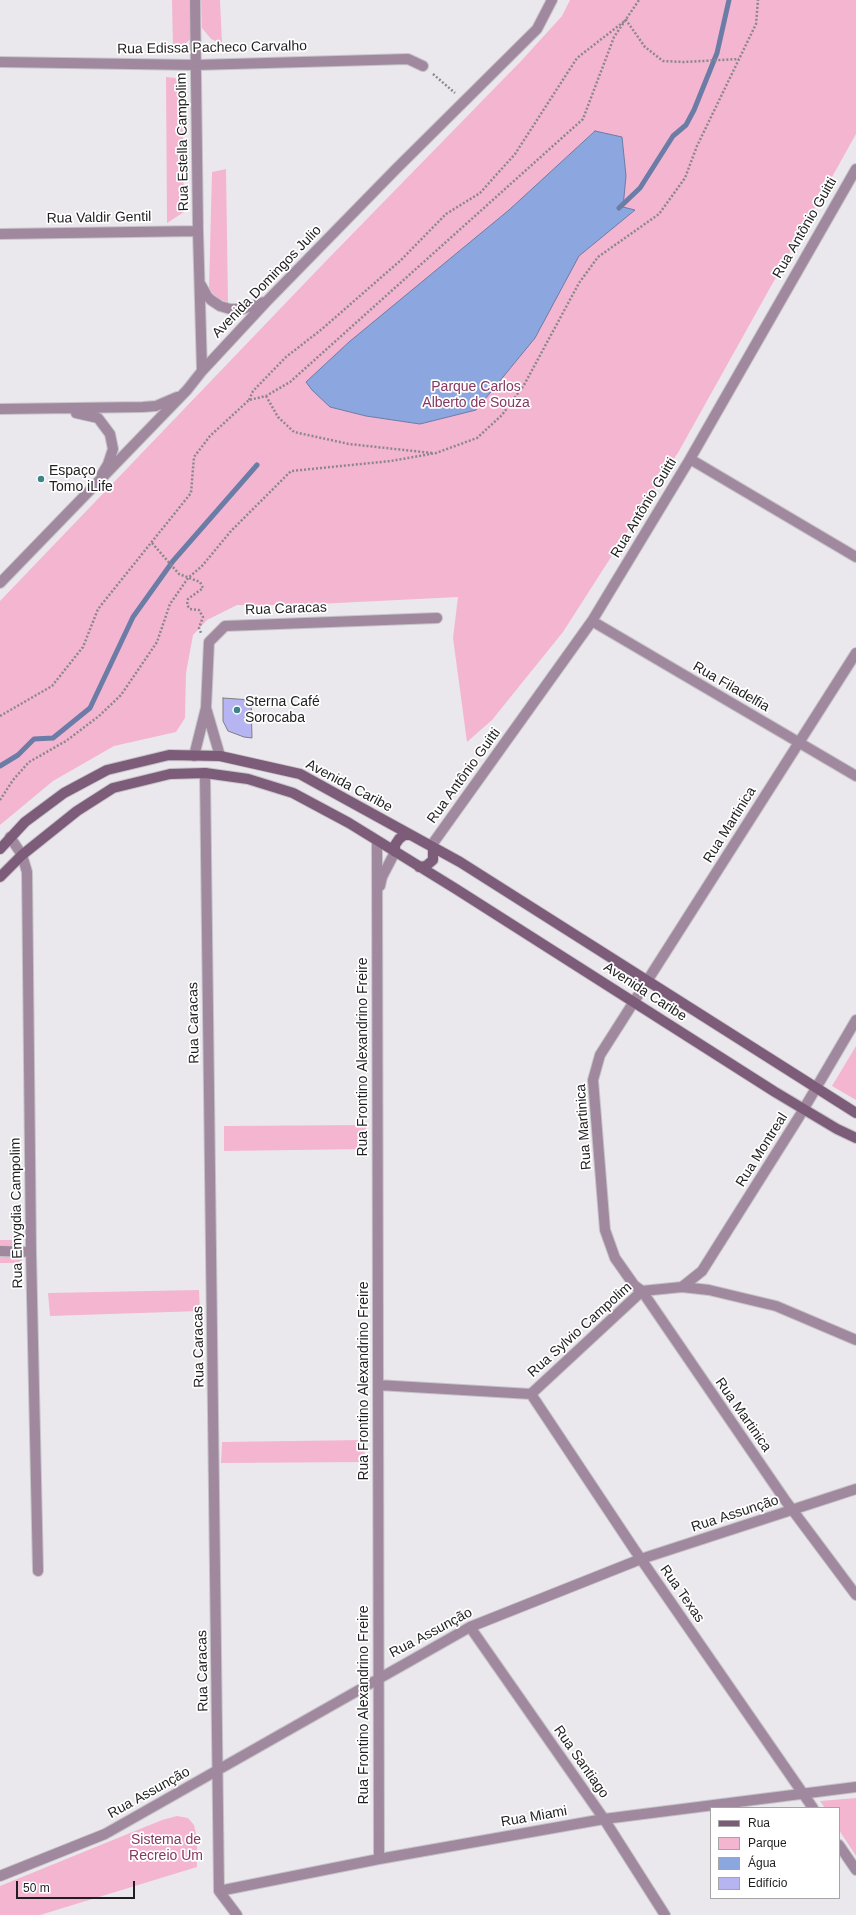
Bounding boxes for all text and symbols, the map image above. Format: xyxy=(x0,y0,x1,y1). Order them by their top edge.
street label: Rua Edissa Pacheco Carvalho xyxy=(117,38,307,58)
street label: Rua Estella Campolim xyxy=(173,73,193,211)
street label: Rua Antônio Guitti xyxy=(769,175,841,281)
street label: Rua Valdir Gentil xyxy=(46,209,152,227)
street label: Avenida Domingos Julio xyxy=(209,222,325,342)
park label: Parque Carlos Alberto de Souza xyxy=(422,379,530,412)
street label: Rua Antônio Guitti xyxy=(608,455,680,561)
place label: Espaço Tomo iLife xyxy=(49,463,113,496)
marker: Espaço Tomo iLife xyxy=(36,474,46,484)
street label: Rua Caracas xyxy=(245,599,327,619)
street label: Rua Filadelfia xyxy=(690,658,772,716)
place label: Sterna Café Sorocaba xyxy=(245,694,320,726)
marker: Sterna Café Sorocaba xyxy=(232,705,242,715)
street label: Rua Antônio Guitti xyxy=(424,725,504,827)
street label: Avenida Caribe xyxy=(303,756,395,816)
street label: Rua Martinica xyxy=(700,784,760,866)
street label: Rua Frontino Alexandrino Freire xyxy=(355,957,371,1157)
street label: Avenida Caribe xyxy=(600,959,690,1025)
street label: Rua Caracas xyxy=(185,982,203,1064)
street label: Rua Martinica xyxy=(573,1083,595,1171)
street label: Rua Montreal xyxy=(733,1110,791,1190)
street label: Rua Emygdia Campolim xyxy=(7,1137,27,1289)
street label: Rua Sylvio Campolim xyxy=(525,1279,635,1381)
street label: Rua Frontino Alexandrino Freire xyxy=(356,1281,372,1481)
street label: Rua Caracas xyxy=(190,1306,208,1388)
street label: Rua Martinica xyxy=(711,1375,775,1455)
street label: Rua Assunção xyxy=(689,1492,781,1536)
street label: Rua Texas xyxy=(656,1562,708,1626)
street label: Rua Assunção xyxy=(387,1604,475,1662)
street label: Rua Frontino Alexandrino Freire xyxy=(356,1605,372,1805)
street label: Rua Caracas xyxy=(194,1630,212,1712)
street label: Rua Santiago xyxy=(550,1722,612,1802)
street label: Rua Assunção xyxy=(105,1764,193,1822)
street label: Rua Miami xyxy=(500,1803,568,1831)
legend xyxy=(710,1807,840,1899)
text: Rua xyxy=(748,1816,770,1830)
park label: Sistema de Recreio Um xyxy=(129,1832,203,1864)
text: Parque xyxy=(748,1836,787,1850)
text: Água xyxy=(748,1856,776,1870)
scale bar xyxy=(18,1873,137,1899)
text: Edifício xyxy=(748,1876,787,1890)
text: 50 m xyxy=(23,1881,50,1895)

